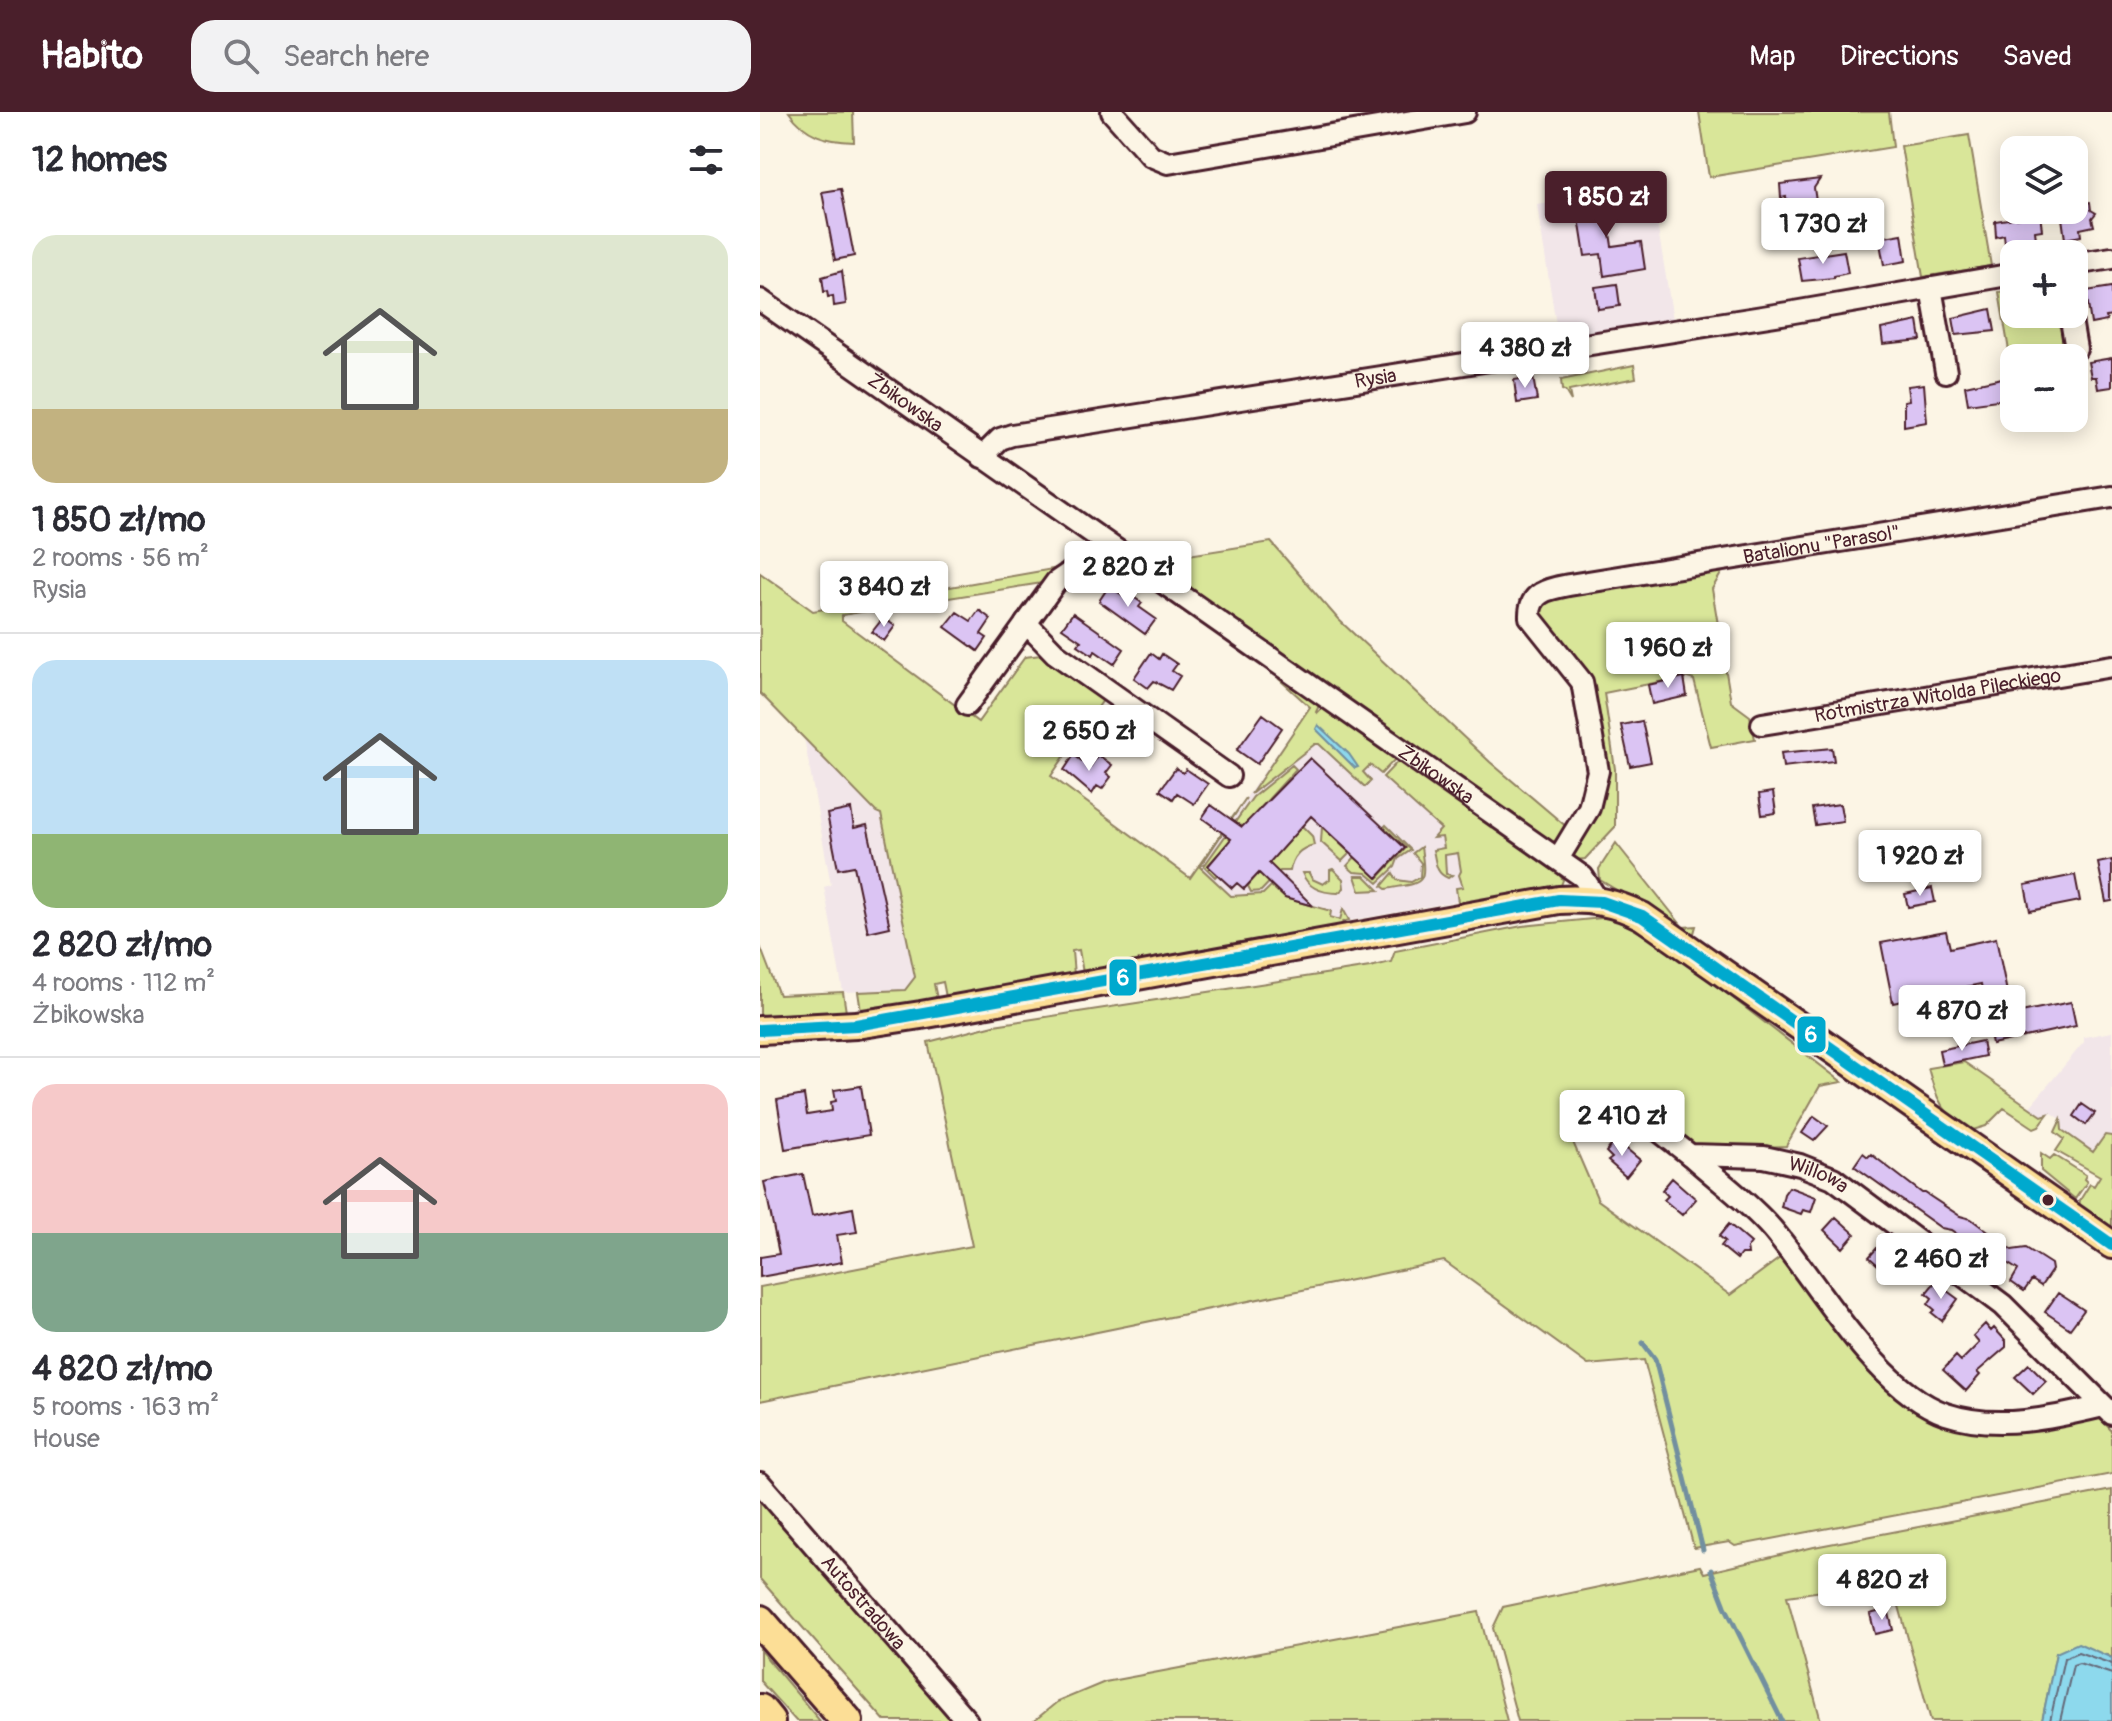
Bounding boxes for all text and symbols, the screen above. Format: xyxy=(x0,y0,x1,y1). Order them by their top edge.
search box xyxy=(191,20,751,92)
text: Habito xyxy=(40,32,143,80)
icon: search xyxy=(219,34,263,78)
text: Search here xyxy=(283,38,429,75)
text: Map xyxy=(1749,39,1796,74)
text: Directions xyxy=(1840,39,1959,74)
text: Saved xyxy=(2003,39,2072,74)
map controls xyxy=(2000,136,2088,432)
button: layers xyxy=(2000,136,2088,224)
icon: filters xyxy=(684,138,728,182)
text: 12 homes xyxy=(32,139,167,182)
pin: 1 850 zł xyxy=(1523,171,1689,239)
text: 1 850 zł xyxy=(1563,181,1649,213)
pin: 1 730 zł xyxy=(1740,198,1906,266)
text: 1 730 zł xyxy=(1779,208,1867,240)
button: + xyxy=(2000,240,2088,328)
icon: home xyxy=(308,287,452,431)
pin: 4 380 zł xyxy=(1442,322,1608,390)
text: 4 380 zł xyxy=(1479,332,1571,364)
button: − xyxy=(2000,344,2088,432)
street label: Rysia xyxy=(1353,362,1398,393)
street label: Żbikowska xyxy=(863,367,948,437)
text: 1 850 zł/mo xyxy=(32,499,206,542)
street label: Batalionu "Parasol" xyxy=(1741,519,1902,569)
pin: 2 820 zł xyxy=(1045,541,1211,609)
text: 2 rooms · 56 m² xyxy=(32,542,209,574)
text: 2 820 zł xyxy=(1082,551,1174,583)
pin: 3 840 zł xyxy=(801,561,967,629)
text: 3 840 zł xyxy=(838,571,930,603)
text: Rysia xyxy=(32,574,87,606)
pin: 1 960 zł xyxy=(1585,622,1751,690)
text: 1 960 zł xyxy=(1624,632,1712,664)
street label: Rotmistrza Witolda Pileckiego xyxy=(1812,662,2063,728)
pin: 2 650 zł xyxy=(1006,705,1172,773)
icon: home xyxy=(308,712,452,856)
text: 2 650 zł xyxy=(1043,715,1135,747)
street label: Żbikowska xyxy=(1394,739,1479,809)
pin: 1 920 zł xyxy=(1837,830,2003,898)
text: 1 920 zł xyxy=(1876,840,1964,872)
text: 2 820 zł/mo xyxy=(32,924,212,967)
line badge: 6 xyxy=(1108,958,1138,997)
text: 6 xyxy=(1117,964,1130,992)
text: 4 rooms · 112 m² xyxy=(32,967,215,999)
pin: 4 870 zł xyxy=(1879,985,2045,1053)
text: 4 870 zł xyxy=(1917,995,2007,1027)
text: Żbikowska xyxy=(32,999,145,1031)
line badge: 6 xyxy=(1796,1015,1827,1054)
text: 6 xyxy=(1805,1021,1818,1049)
pin: 2 410 zł xyxy=(1539,1090,1705,1158)
text: 2 410 zł xyxy=(1578,1100,1666,1132)
icon: home xyxy=(308,1136,452,1280)
street label: Willowa xyxy=(1786,1150,1854,1198)
unlabelled marker xyxy=(2040,1192,2056,1208)
pin: 2 460 zł xyxy=(1858,1233,2024,1301)
text: 2 460 zł xyxy=(1894,1243,1988,1275)
text: 4 820 zł/mo xyxy=(32,1348,213,1391)
text: 5 rooms · 163 m² xyxy=(32,1391,219,1423)
text: House xyxy=(32,1423,100,1455)
street label: Autostradowa xyxy=(816,1550,912,1655)
pin: 4 820 zł xyxy=(1799,1554,1965,1622)
text: 4 820 zł xyxy=(1836,1564,1928,1596)

